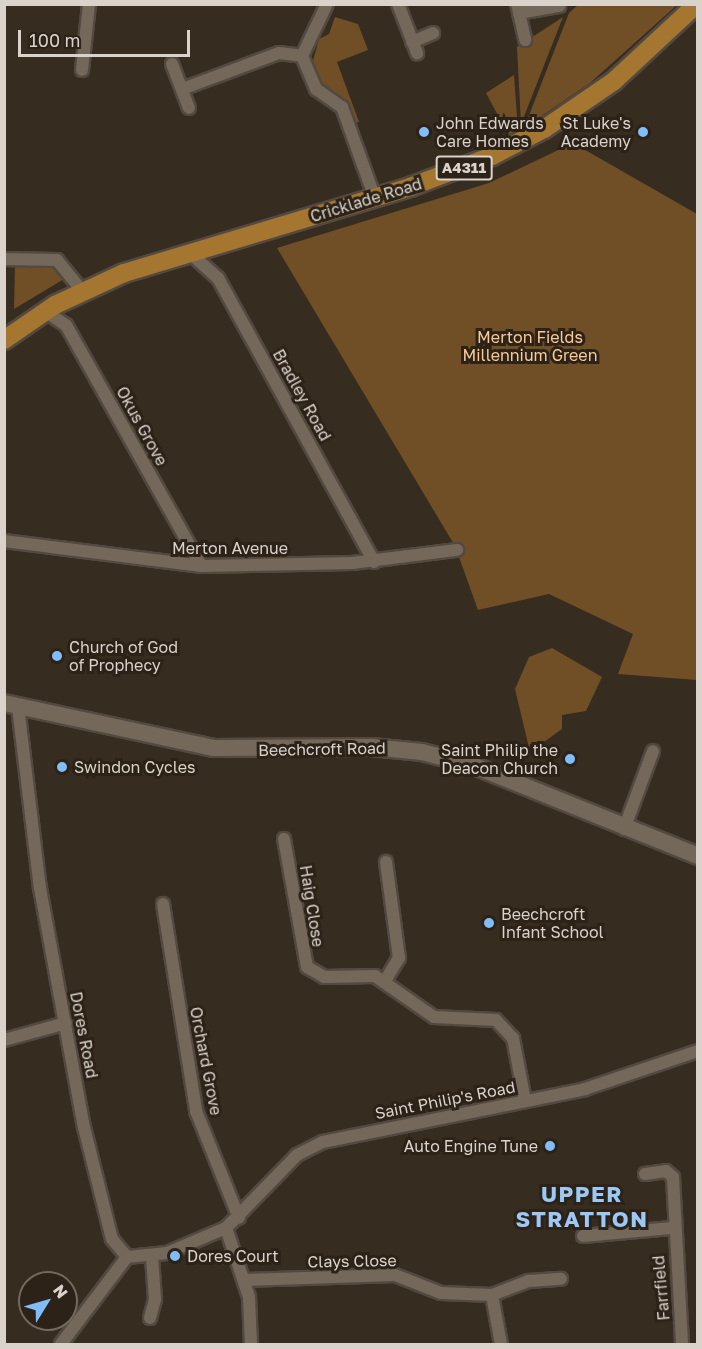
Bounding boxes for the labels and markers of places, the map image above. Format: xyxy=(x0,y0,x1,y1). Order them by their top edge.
place label: John Edwards Care Homes xyxy=(436,113,544,151)
place label: St Luke's Academy xyxy=(561,113,631,151)
marker: John Edwards Care Homes xyxy=(417,125,431,139)
marker: St Luke's Academy xyxy=(636,125,650,139)
place label: Church of God of Prophecy xyxy=(69,637,178,675)
marker: Church of God of Prophecy xyxy=(50,649,64,663)
place label: Saint Philip the Deacon Church xyxy=(441,740,558,778)
marker: Saint Philip the Deacon Church xyxy=(563,752,577,766)
place label: Swindon Cycles xyxy=(74,757,195,777)
marker: Swindon Cycles xyxy=(55,760,69,774)
place label: Beechcroft Infant School xyxy=(501,904,604,942)
marker: Beechcroft Infant School xyxy=(482,916,496,930)
place label: Auto Engine Tune xyxy=(404,1136,538,1156)
marker: Auto Engine Tune xyxy=(543,1139,557,1153)
place label: Dores Court xyxy=(187,1246,279,1266)
marker: Dores Court xyxy=(168,1249,182,1263)

